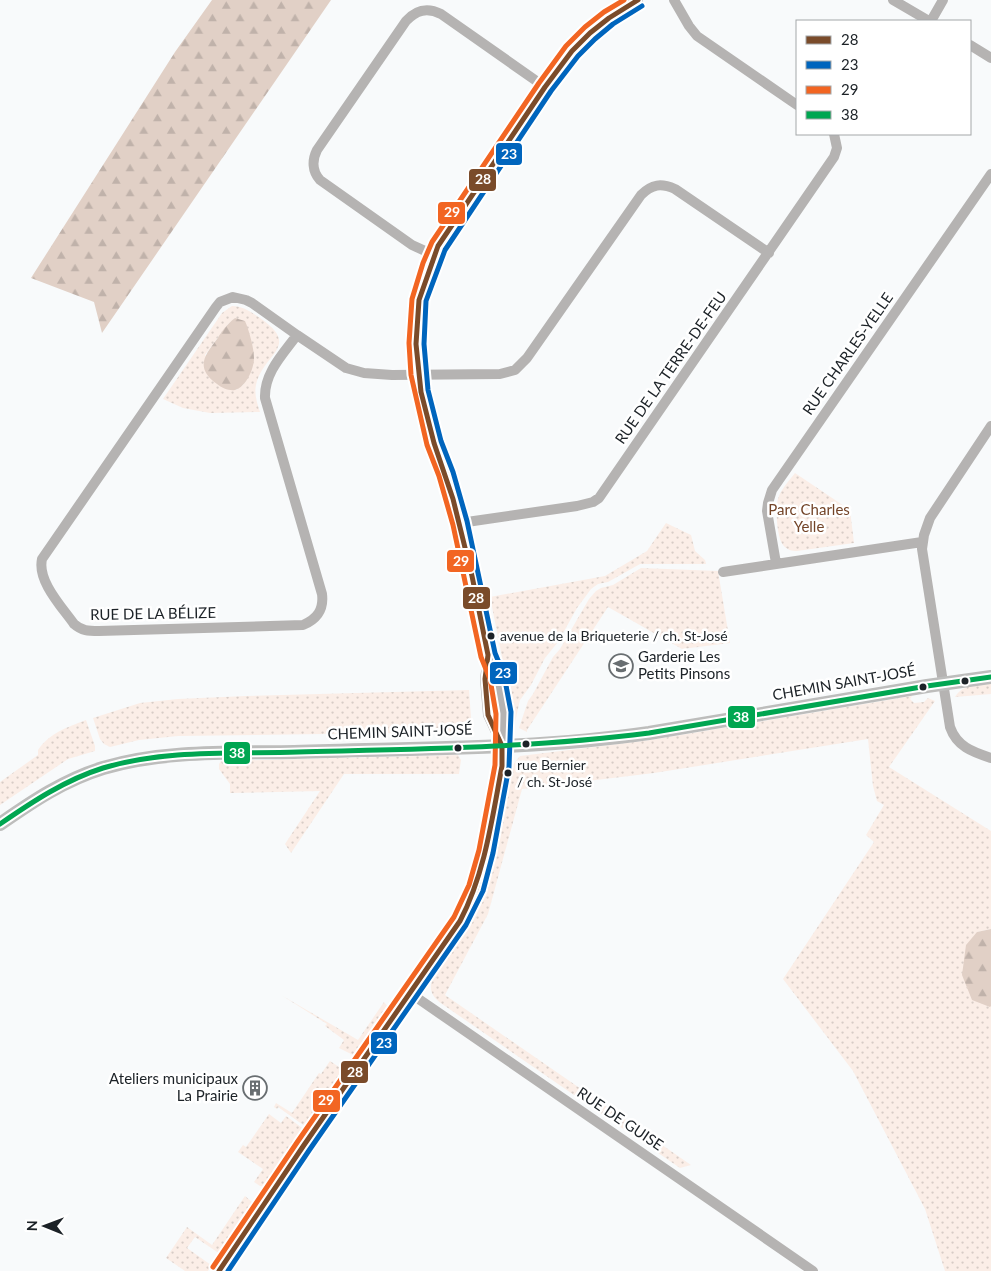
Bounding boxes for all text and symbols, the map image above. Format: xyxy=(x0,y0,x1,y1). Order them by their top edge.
legend xyxy=(796,20,971,135)
text: 28 xyxy=(841,30,858,48)
text: 23 xyxy=(841,55,858,73)
text: 29 xyxy=(841,80,858,98)
text: 38 xyxy=(841,105,858,123)
line badge: 23 xyxy=(495,142,523,166)
text: 23 xyxy=(501,145,517,162)
line badge: 28 xyxy=(468,168,497,192)
text: 28 xyxy=(475,170,491,187)
line badge: 29 xyxy=(437,201,466,225)
text: 29 xyxy=(444,203,460,220)
street label: RUE DE LA TERRE-DE-FEU xyxy=(611,288,730,447)
street label: RUE CHARLES-YELLE xyxy=(798,289,896,418)
park label: Parc Charles Yelle xyxy=(768,500,850,535)
line badge: 29 xyxy=(446,549,475,573)
text: 29 xyxy=(453,552,469,569)
line badge: 28 xyxy=(462,586,491,610)
text: 28 xyxy=(468,589,484,606)
street label: RUE DE LA BÉLIZE xyxy=(90,603,216,623)
place label: avenue de la Briqueterie / ch. St-José xyxy=(500,627,728,644)
marker: avenue de la Briqueterie / ch. St-José xyxy=(486,631,496,641)
place label: Garderie Les Petits Pinsons xyxy=(638,647,730,682)
school or university icon: Garderie Les Petits Pinsons xyxy=(608,653,634,679)
line badge: 23 xyxy=(489,661,518,685)
street label: CHEMIN SAINT-JOSÉ xyxy=(771,661,917,703)
text: 23 xyxy=(495,664,511,681)
unlabelled marker xyxy=(960,676,970,686)
unlabelled marker xyxy=(918,682,928,692)
line badge: 38 xyxy=(727,705,756,729)
text: 38 xyxy=(733,708,749,725)
street label: CHEMIN SAINT-JOSÉ xyxy=(327,719,473,743)
unlabelled marker xyxy=(521,739,531,749)
line badge: 38 xyxy=(223,741,251,765)
unlabelled marker xyxy=(453,743,463,753)
text: 38 xyxy=(229,744,245,761)
place label: rue Bernier / ch. St-José xyxy=(517,756,592,790)
marker: rue Bernier / ch. St-José xyxy=(503,768,513,778)
line badge: 23 xyxy=(370,1031,398,1055)
text: 23 xyxy=(376,1034,392,1051)
line badge: 28 xyxy=(340,1060,369,1084)
text: 28 xyxy=(347,1063,363,1080)
place label: Ateliers municipaux La Prairie xyxy=(109,1069,239,1104)
building icon: Ateliers municipaux La Prairie xyxy=(242,1075,268,1101)
street label: RUE DE GUISE xyxy=(574,1083,667,1154)
line badge: 29 xyxy=(312,1089,341,1113)
text: 29 xyxy=(318,1091,334,1108)
north arrow xyxy=(20,1201,70,1251)
text: N xyxy=(23,1220,40,1231)

